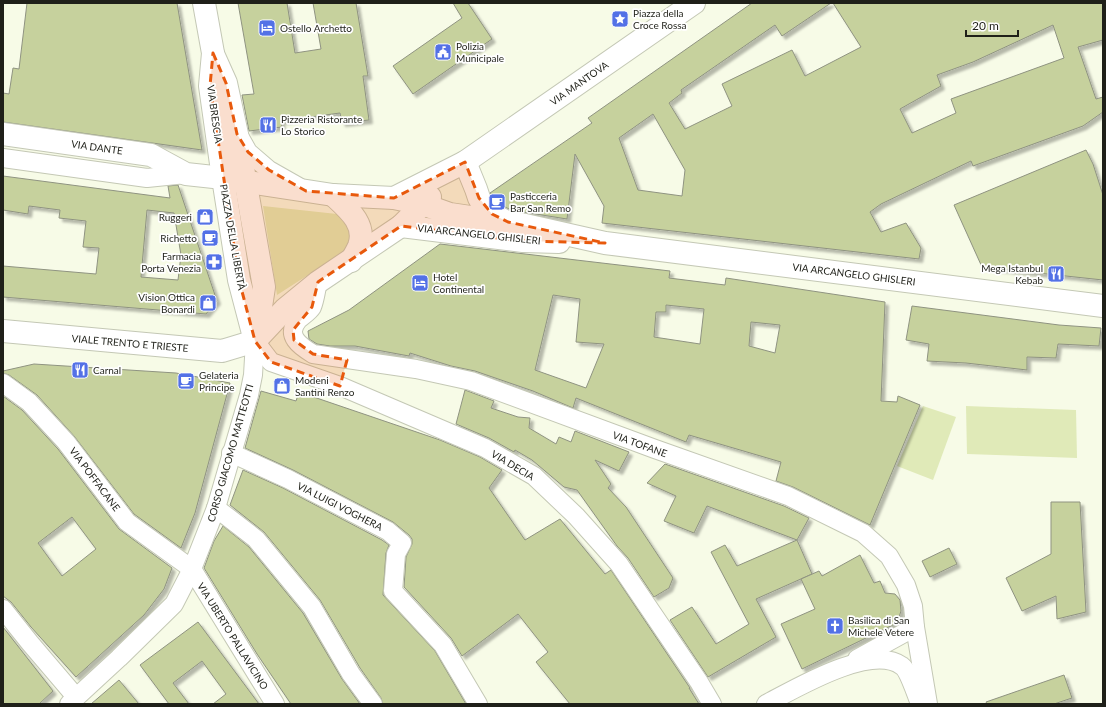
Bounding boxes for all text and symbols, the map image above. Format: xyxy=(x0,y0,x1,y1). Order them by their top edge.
place label: Piazza della Croce Rossa xyxy=(633,7,687,31)
place icon: Piazza della Croce Rossa xyxy=(610,9,630,29)
scale bar xyxy=(966,12,1018,38)
hotel icon: Ostello Archetto xyxy=(257,18,277,38)
text: 20 m xyxy=(972,18,999,33)
place label: Ostello Archetto xyxy=(280,22,352,34)
place label: Polizia Municipale xyxy=(456,40,504,64)
public building icon: Polizia Municipale xyxy=(433,42,453,62)
street label: VIA MANTOVA xyxy=(547,58,611,108)
street label: VIA BRESCIA xyxy=(205,84,225,144)
place label: Pizzeria Ristorante Lo Storico xyxy=(281,113,362,137)
restaurant icon: Pizzeria Ristorante Lo Storico xyxy=(258,115,278,135)
street label: VIA DANTE xyxy=(70,137,124,157)
street label: PIAZZA DELLA LIBERTÀ xyxy=(218,183,248,291)
place label: Pasticceria Bar San Remo xyxy=(510,190,571,214)
cafe icon: Pasticceria Bar San Remo xyxy=(487,192,507,212)
shop icon: Ruggeri xyxy=(195,207,215,227)
place label: Ruggeri xyxy=(159,211,192,223)
street label: VIA ARCANGELO GHISLERI xyxy=(417,222,541,246)
cafe icon: Richetto xyxy=(200,228,220,248)
place label: Richetto xyxy=(160,232,197,244)
place label: Farmacia Porta Venezia xyxy=(141,250,201,274)
pharmacy icon: Farmacia Porta Venezia xyxy=(204,252,224,272)
street label: VIA ARCANGELO GHISLERI xyxy=(792,260,916,288)
place label: Mega Istanbul Kebab xyxy=(981,262,1043,286)
restaurant icon: Mega Istanbul Kebab xyxy=(1046,264,1066,284)
place label: Hotel Continental xyxy=(433,271,484,295)
hotel icon: Hotel Continental xyxy=(410,273,430,293)
place label: Vision Ottica Bonardi xyxy=(138,291,195,315)
shop icon: Vision Ottica Bonardi xyxy=(198,293,218,313)
street label: VIALE TRENTO E TRIESTE xyxy=(71,332,189,354)
restaurant icon: Carnal xyxy=(70,360,90,380)
place label: Carnal xyxy=(93,364,121,376)
place label: Gelateria Principe xyxy=(199,369,239,393)
cafe icon: Gelateria Principe xyxy=(176,371,196,391)
place label: Modeni Santini Renzo xyxy=(295,374,355,398)
shop icon: Modeni Santini Renzo xyxy=(272,376,292,396)
street label: CORSO GIACOMO MATTEOTTI xyxy=(205,383,255,523)
street label: VIA TOFANE xyxy=(611,429,669,459)
street label: VIA POFFACANE xyxy=(67,445,123,513)
street label: VIA DECIA xyxy=(489,447,537,483)
street label: VIA LUIGI VOGHERA xyxy=(295,479,385,533)
street label: VIA UBERTO PALLAVICINO xyxy=(195,580,271,692)
place label: Basilica di San Michele Vetere xyxy=(848,614,914,638)
church icon: Basilica di San Michele Vetere xyxy=(825,616,845,636)

